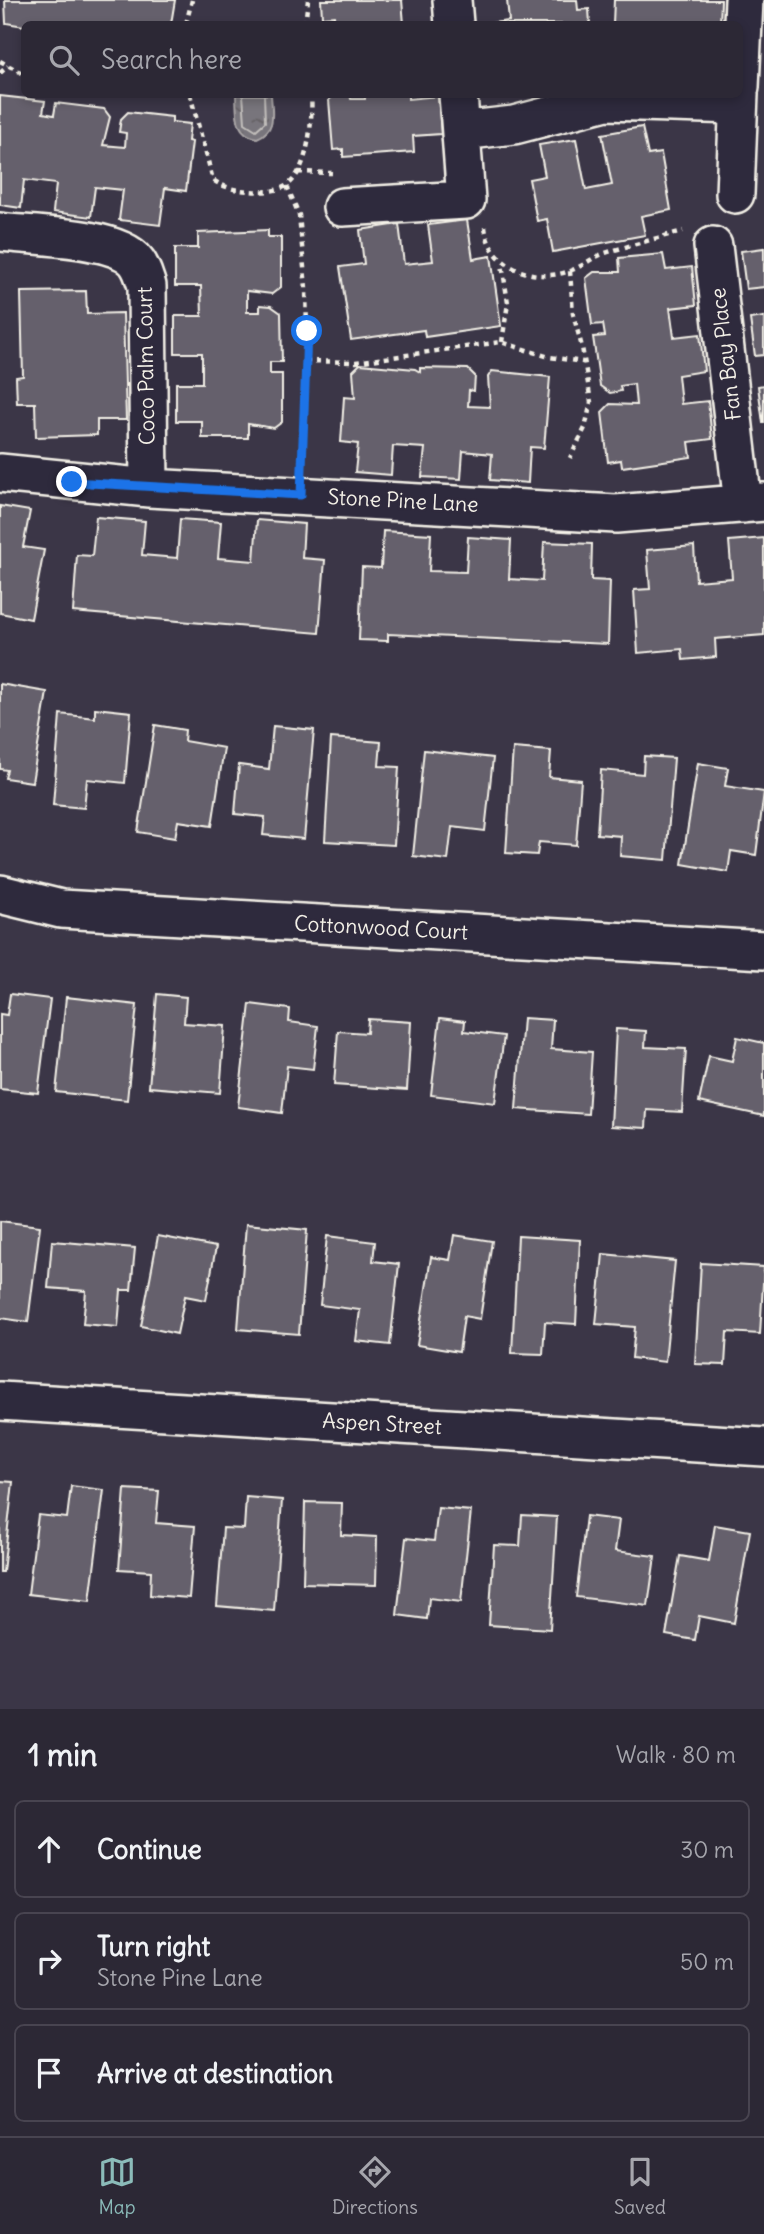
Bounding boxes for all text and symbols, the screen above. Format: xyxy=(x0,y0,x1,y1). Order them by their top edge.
search box xyxy=(21,21,743,98)
icon: search xyxy=(45,41,83,79)
text: Search here xyxy=(101,43,242,76)
street label: Fan Bay Place xyxy=(704,286,747,422)
street label: Coco Palm Court xyxy=(131,287,160,445)
route start xyxy=(291,315,322,346)
route end xyxy=(56,466,87,497)
street label: Stone Pine Lane xyxy=(327,483,479,518)
street label: Cottonwood Court xyxy=(293,909,469,946)
street label: Aspen Street xyxy=(322,1407,442,1440)
text: 1 min xyxy=(28,1736,97,1774)
text: Walk · 80 m xyxy=(616,1740,736,1769)
icon: ahead xyxy=(30,1830,68,1868)
text: Continue xyxy=(97,1833,202,1866)
text: 30 m xyxy=(680,1835,734,1864)
text: Turn right xyxy=(97,1930,210,1963)
icon: right xyxy=(30,1942,68,1980)
text: 50 m xyxy=(680,1947,734,1976)
text: Stone Pine Lane xyxy=(97,1963,263,1992)
icon: arrive xyxy=(30,2054,68,2092)
text: Arrive at destination xyxy=(97,2057,333,2090)
tab: Map xyxy=(98,2153,136,2219)
tab: Directions xyxy=(332,2153,418,2219)
tab: Saved xyxy=(614,2153,666,2219)

